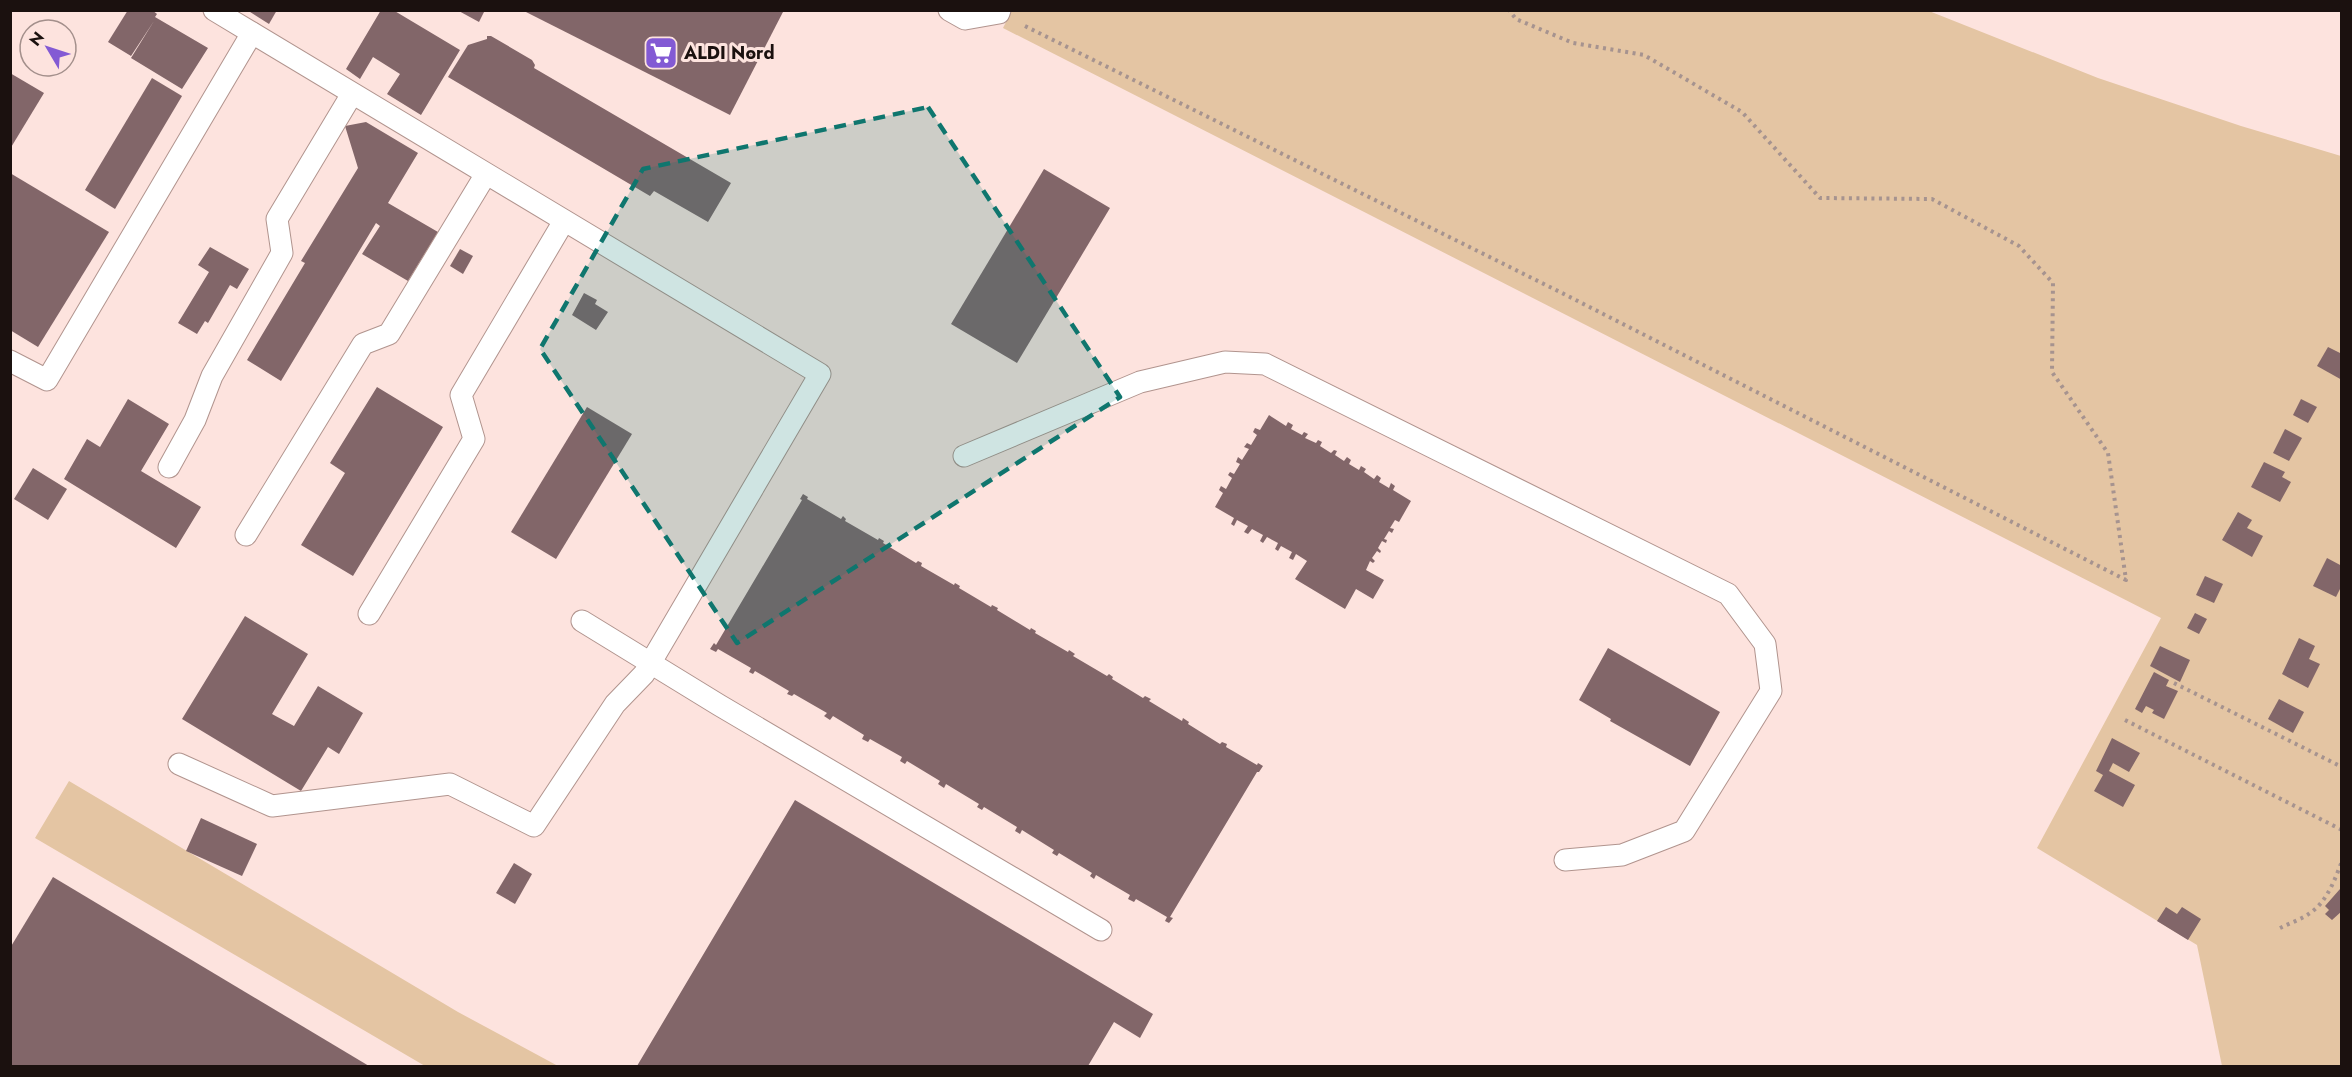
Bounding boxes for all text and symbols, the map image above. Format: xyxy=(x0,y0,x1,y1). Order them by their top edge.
north arrow xyxy=(18,18,78,78)
text: N xyxy=(24,27,50,51)
supermarket icon: ALDI Nord xyxy=(643,35,679,71)
place label: ALDI Nord xyxy=(683,40,775,66)

